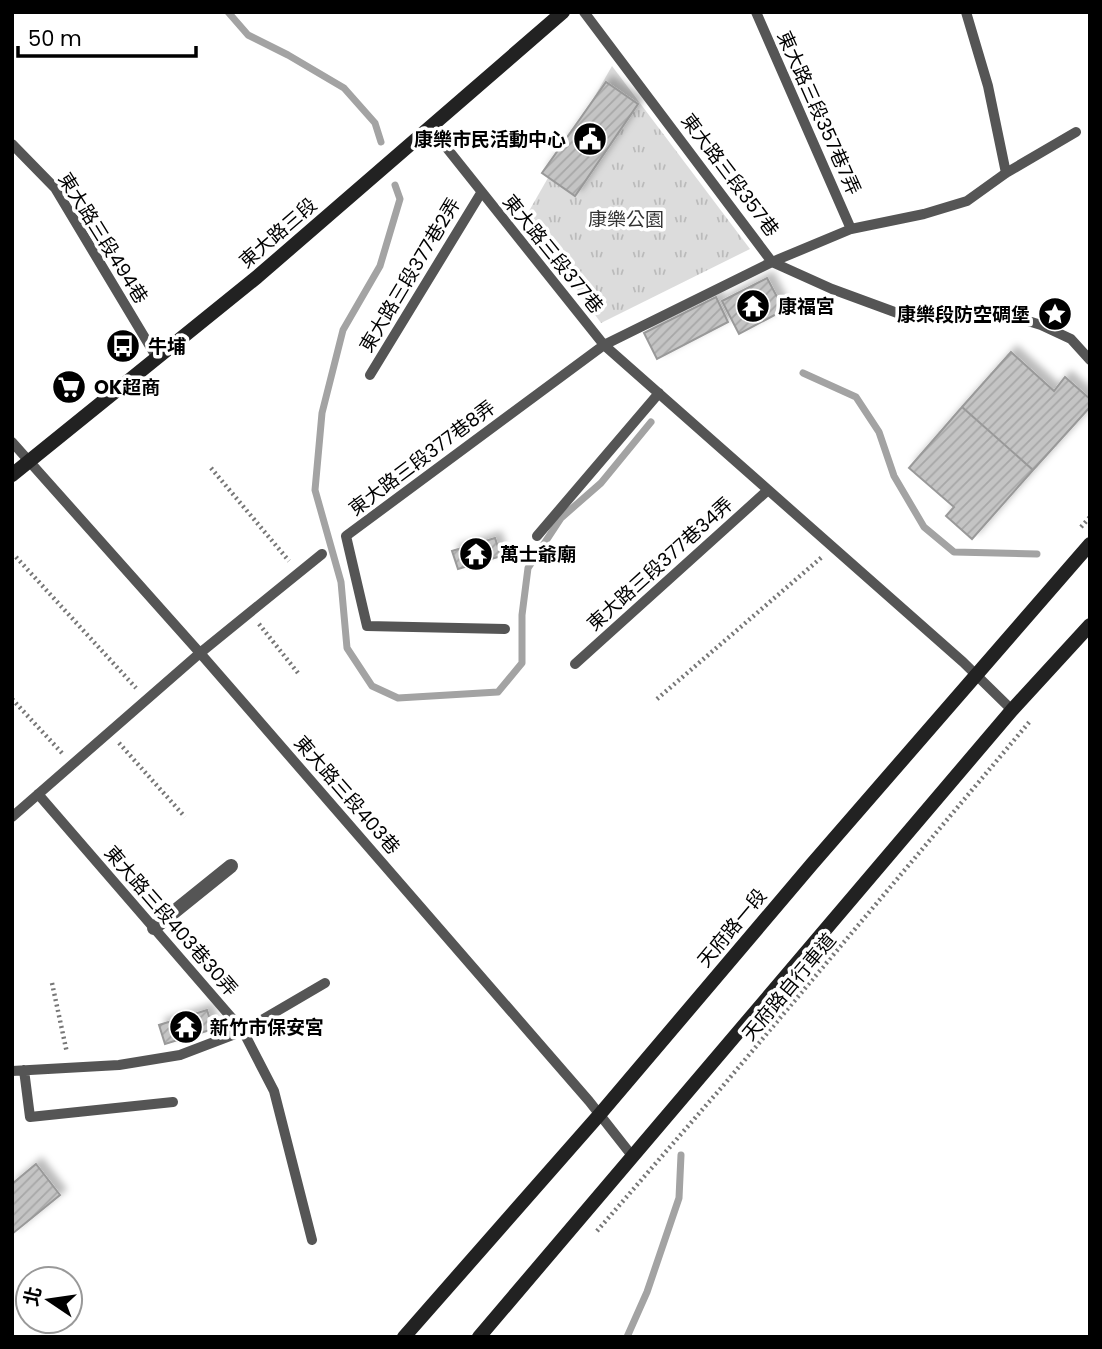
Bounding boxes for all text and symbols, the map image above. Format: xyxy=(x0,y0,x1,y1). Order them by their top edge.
scale bar xyxy=(18,14,196,58)
text: 50 m xyxy=(28,24,82,53)
street label: 東大路三段357巷7弄 xyxy=(771,27,867,199)
street label: 東大路三段357巷 xyxy=(675,108,785,242)
public building icon: 康樂市民活動中心 xyxy=(571,120,609,158)
place label: 康樂市民活動中心 xyxy=(414,126,566,153)
street label: 東大路三段494巷 xyxy=(52,167,154,309)
street label: 東大路三段377巷 xyxy=(497,189,609,319)
street label: 東大路三段 xyxy=(233,192,323,274)
street label: 東大路三段377巷2弄 xyxy=(353,193,467,357)
park label: 康樂公園 xyxy=(588,206,664,233)
temple icon: 康福宮 xyxy=(734,287,772,325)
place label: 康福宮 xyxy=(778,293,835,320)
place icon: 康樂段防空碉堡 xyxy=(1036,295,1074,333)
place label: 康樂段防空碉堡 xyxy=(897,301,1030,328)
bus stop icon: 牛埔 xyxy=(104,327,142,365)
place label: 牛埔 xyxy=(148,333,186,360)
supermarket icon: OK超商 xyxy=(50,368,88,406)
place label: OK超商 xyxy=(94,374,160,401)
street label: 東大路三段377巷8弄 xyxy=(343,394,501,522)
street label: 東大路三段377巷34弄 xyxy=(581,491,739,637)
temple icon: 萬士爺廟 xyxy=(457,535,495,573)
place label: 萬士爺廟 xyxy=(500,541,576,568)
street label: 東大路三段403巷 xyxy=(288,730,406,860)
street label: 東大路三段403巷30弄 xyxy=(98,840,244,1002)
street label: 天府路一段 xyxy=(691,883,773,973)
street label: 天府路自行車道 xyxy=(736,927,842,1047)
temple icon: 新竹市保安宮 xyxy=(167,1008,205,1046)
place label: 新竹市保安宮 xyxy=(210,1014,324,1041)
north arrow xyxy=(14,1265,84,1335)
text: 北 xyxy=(18,1284,48,1309)

